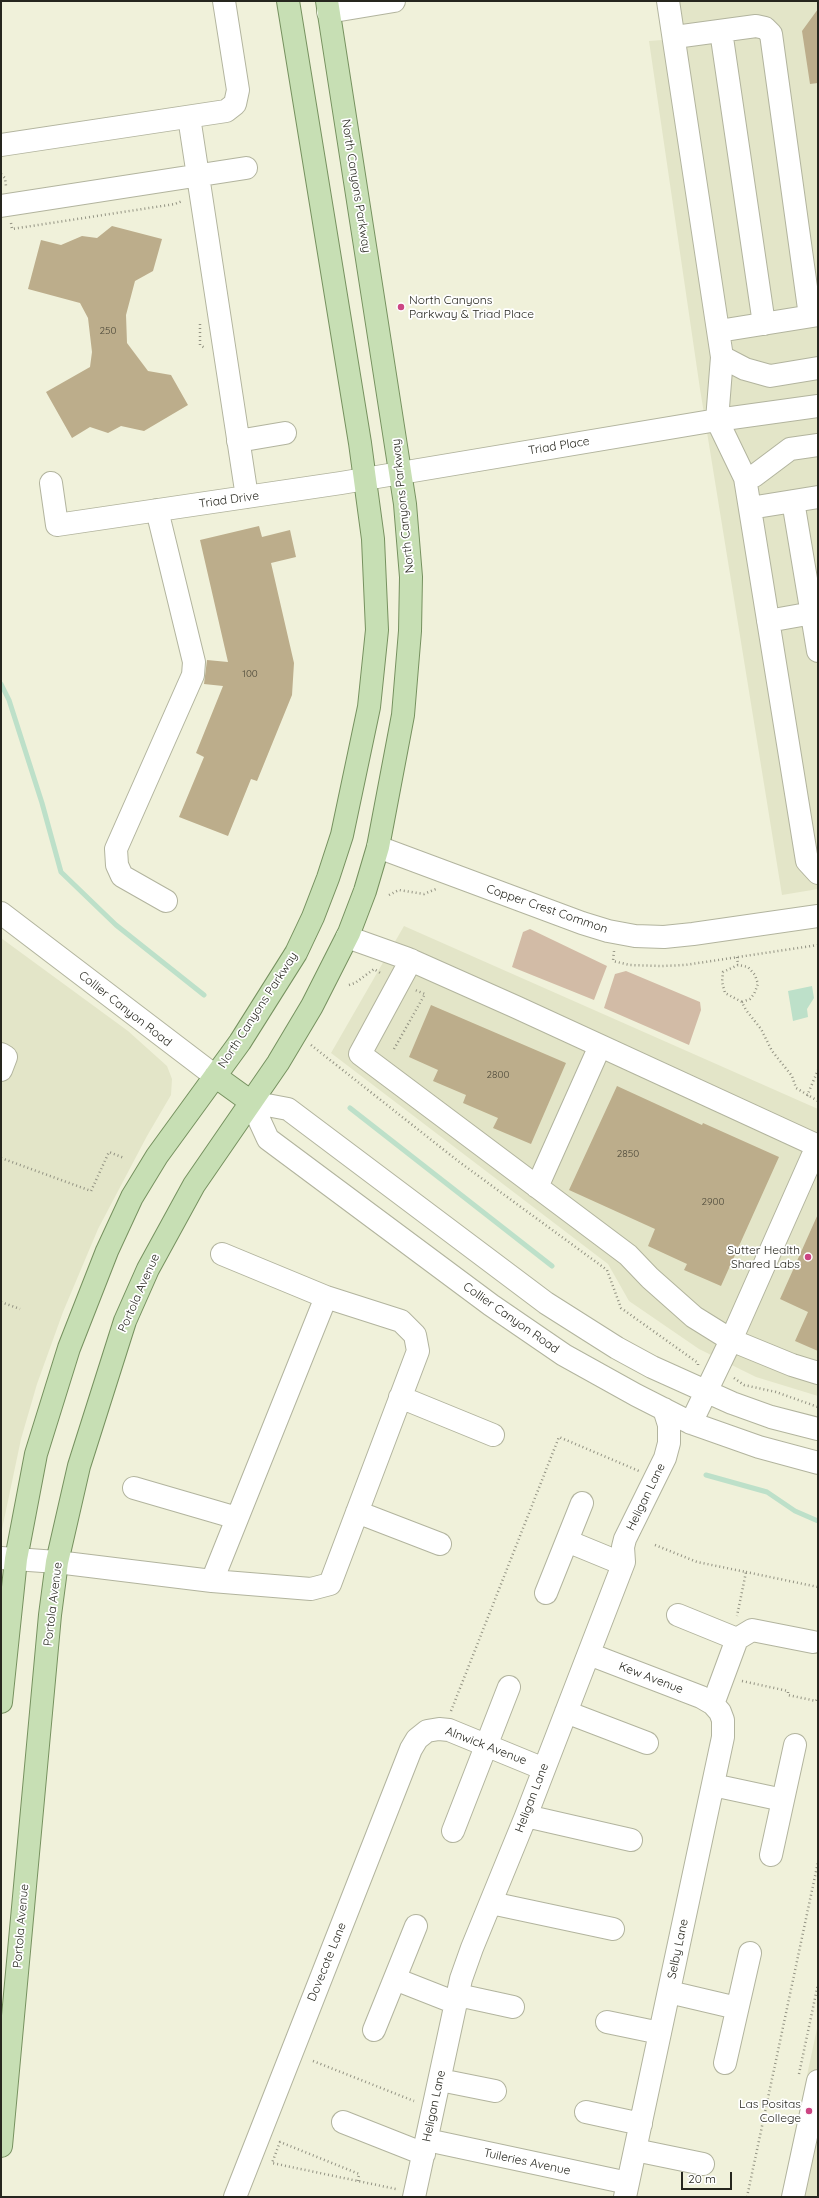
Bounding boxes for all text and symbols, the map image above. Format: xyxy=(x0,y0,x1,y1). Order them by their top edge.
street label: North Canyons Parkway xyxy=(338,118,374,254)
place label: North Canyons Parkway & Triad Place xyxy=(409,293,534,321)
marker: North Canyons Parkway & Triad Place xyxy=(396,302,406,312)
house number: 250 xyxy=(100,325,116,337)
street label: Triad Place xyxy=(527,434,591,458)
street label: North Canyons Parkway xyxy=(389,438,417,574)
street label: Triad Drive xyxy=(198,489,260,511)
house number: 100 xyxy=(242,668,258,680)
street label: Copper Crest Common xyxy=(484,881,610,937)
street label: North Canyons Parkway xyxy=(215,949,301,1071)
street label: Collier Canyon Road xyxy=(76,968,174,1050)
house number: 2800 xyxy=(487,1069,509,1081)
house number: 2850 xyxy=(617,1148,639,1160)
house number: 2900 xyxy=(701,1196,725,1208)
place label: Sutter Health Shared Labs xyxy=(727,1243,800,1271)
street label: Portola Avenue xyxy=(115,1251,163,1335)
marker: Sutter Health Shared Labs xyxy=(803,1252,813,1262)
street label: Collier Canyon Road xyxy=(460,1279,562,1357)
street label: Heligan Lane xyxy=(624,1461,668,1533)
street label: Portola Avenue xyxy=(41,1561,65,1647)
street label: Kew Avenue xyxy=(617,1659,685,1697)
street label: Alnwick Avenue xyxy=(443,1724,529,1768)
street label: Heligan Lane xyxy=(512,1761,552,1835)
street label: Portola Avenue xyxy=(10,1883,32,1969)
street label: Selby Lane xyxy=(665,1918,691,1980)
street label: Dovecote Lane xyxy=(305,1920,349,2004)
street label: Heligan Lane xyxy=(419,2069,449,2143)
place label: Las Positas College xyxy=(739,2097,801,2125)
marker: Las Positas College xyxy=(804,2106,814,2116)
street label: Tuileries Avenue xyxy=(482,2146,572,2178)
scale bar xyxy=(683,2164,734,2190)
text: 20 m xyxy=(688,2171,716,2186)

